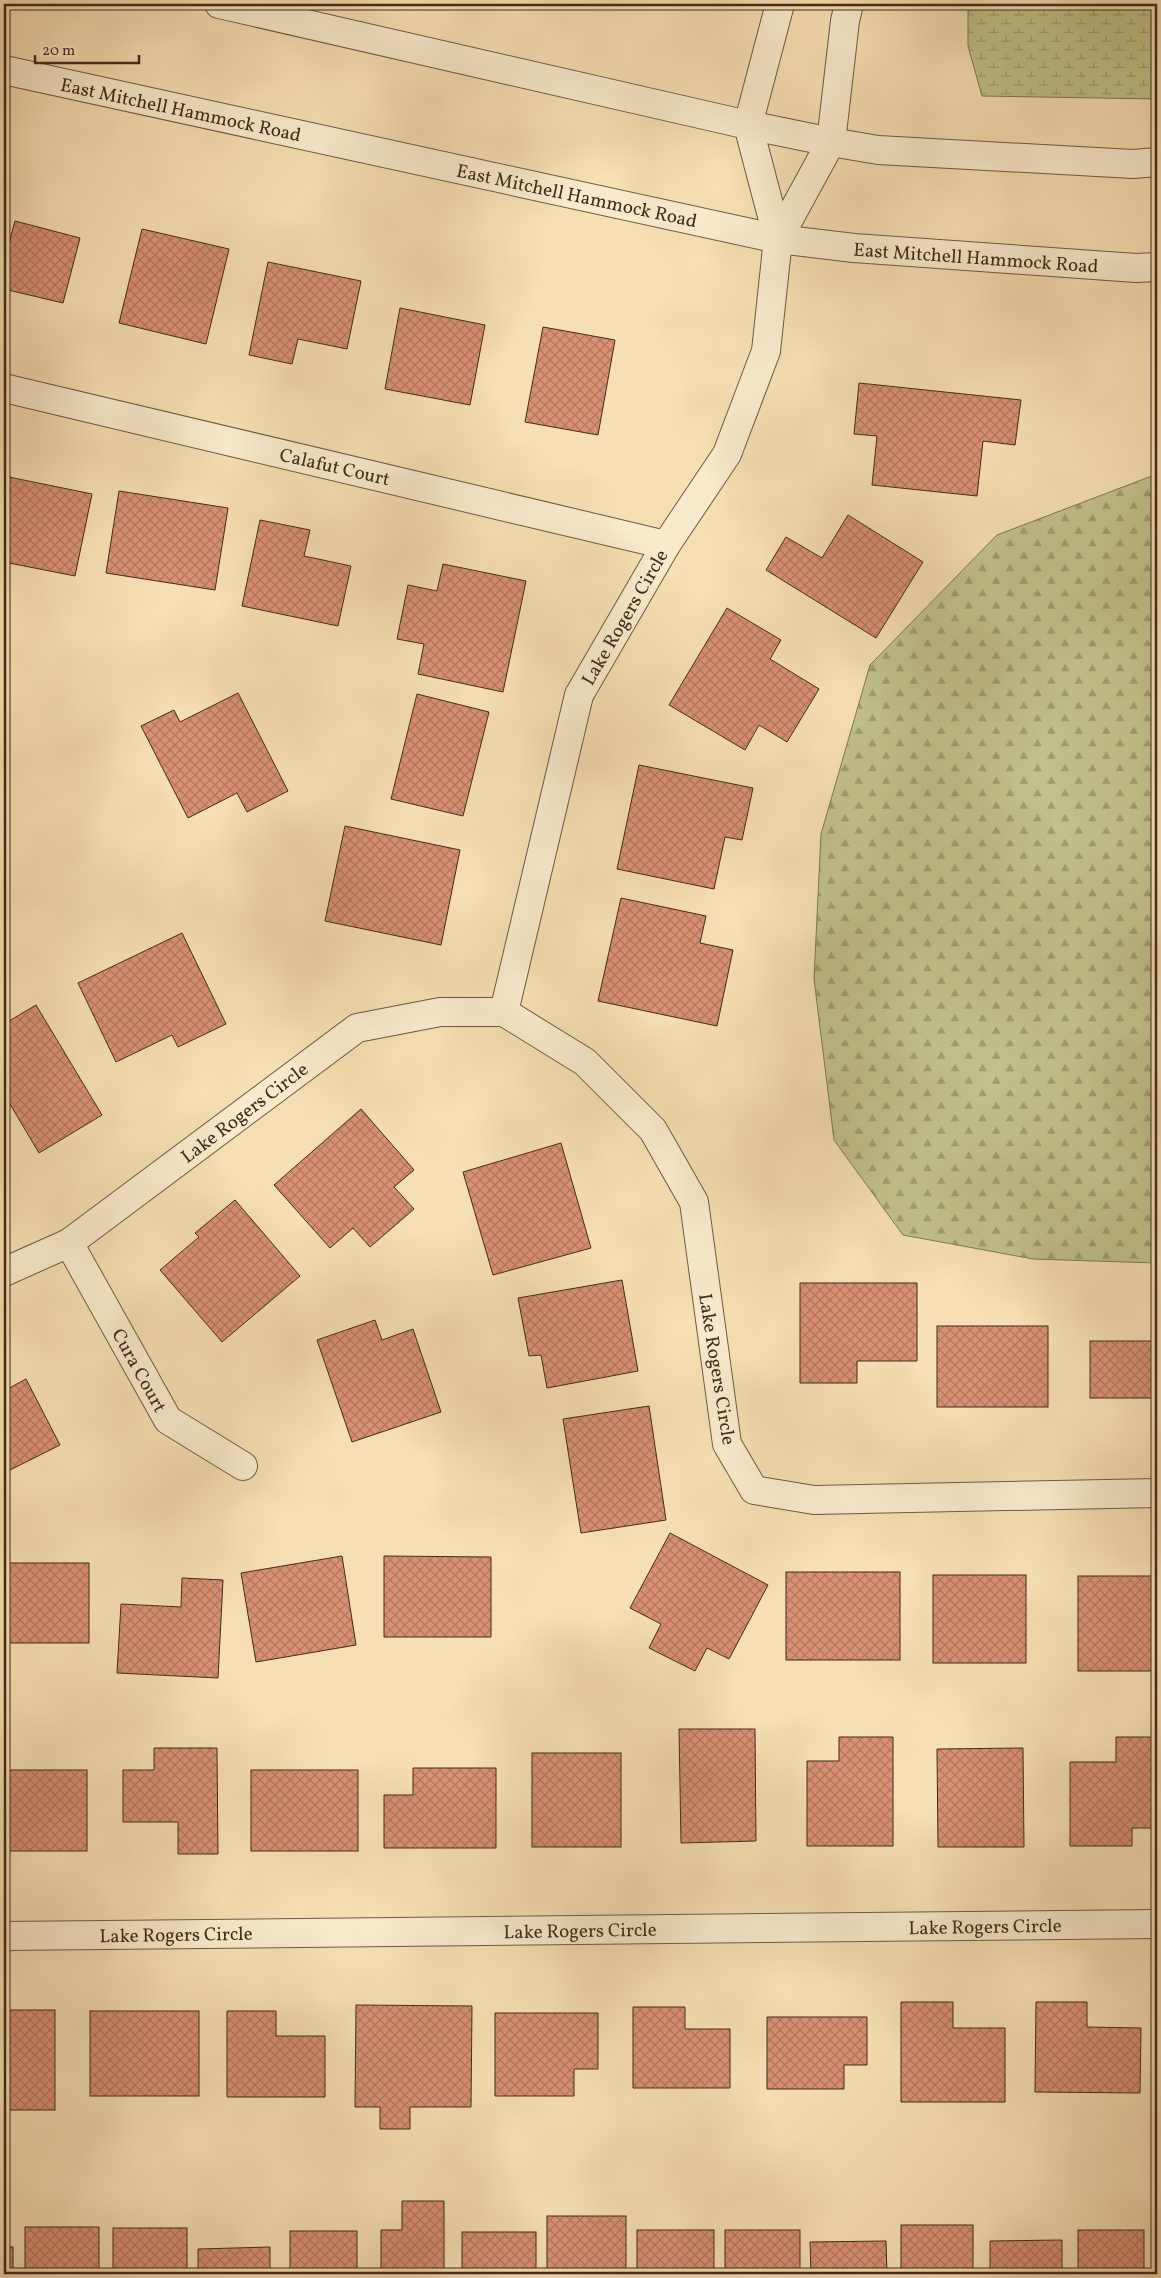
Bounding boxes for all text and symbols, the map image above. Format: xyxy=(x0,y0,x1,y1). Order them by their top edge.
scale bar xyxy=(35,32,139,64)
text: 20 m xyxy=(42,41,75,62)
street label: East Mitchell Hammock Road xyxy=(58,73,303,149)
street label: East Mitchell Hammock Road xyxy=(454,159,699,235)
street label: East Mitchell Hammock Road xyxy=(853,237,1099,281)
street label: Calafut Court xyxy=(277,443,393,493)
street label: Lake Rogers Circle xyxy=(576,545,675,691)
street label: Lake Rogers Circle xyxy=(176,1057,314,1170)
street label: Lake Rogers Circle xyxy=(691,1292,741,1447)
street label: Cura Court xyxy=(105,1324,172,1418)
street label: Lake Rogers Circle xyxy=(908,1914,1062,1942)
street label: Lake Rogers Circle xyxy=(503,1918,657,1946)
street label: Lake Rogers Circle xyxy=(99,1922,253,1950)

